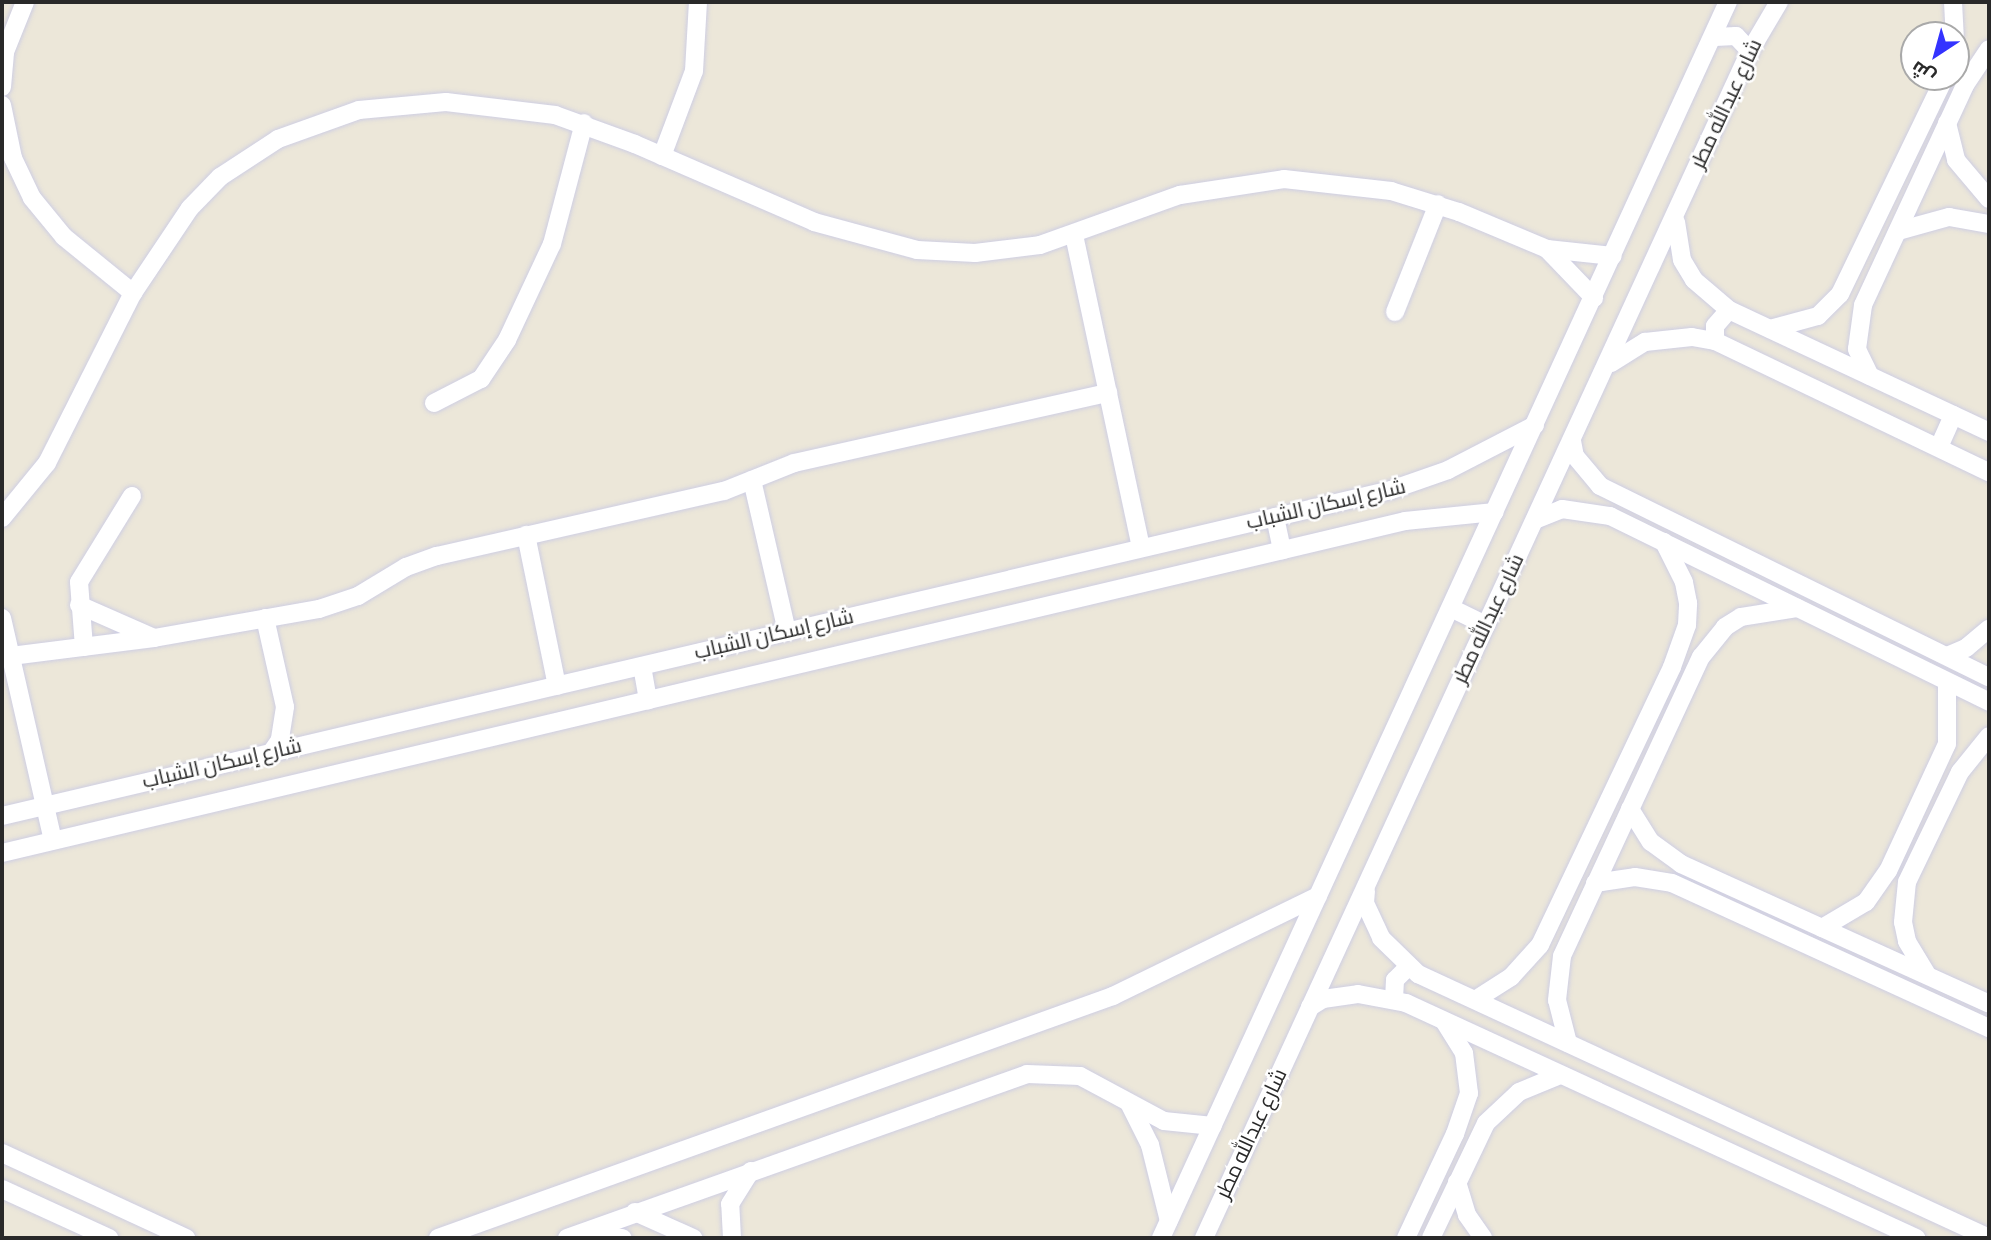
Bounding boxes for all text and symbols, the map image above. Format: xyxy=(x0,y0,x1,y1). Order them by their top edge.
north arrow xyxy=(1900,21,1970,91)
street label: شارع عبدالله مطر xyxy=(1686,35,1768,173)
text: ش xyxy=(1907,55,1940,88)
street label: شارع إسكان الشباب xyxy=(1244,474,1408,536)
street label: شارع عبدالله مطر xyxy=(1448,550,1530,688)
street label: شارع إسكان الشباب xyxy=(692,604,856,666)
street label: شارع إسكان الشباب xyxy=(140,733,304,795)
street label: شارع عبدالله مطر xyxy=(1211,1065,1293,1203)

